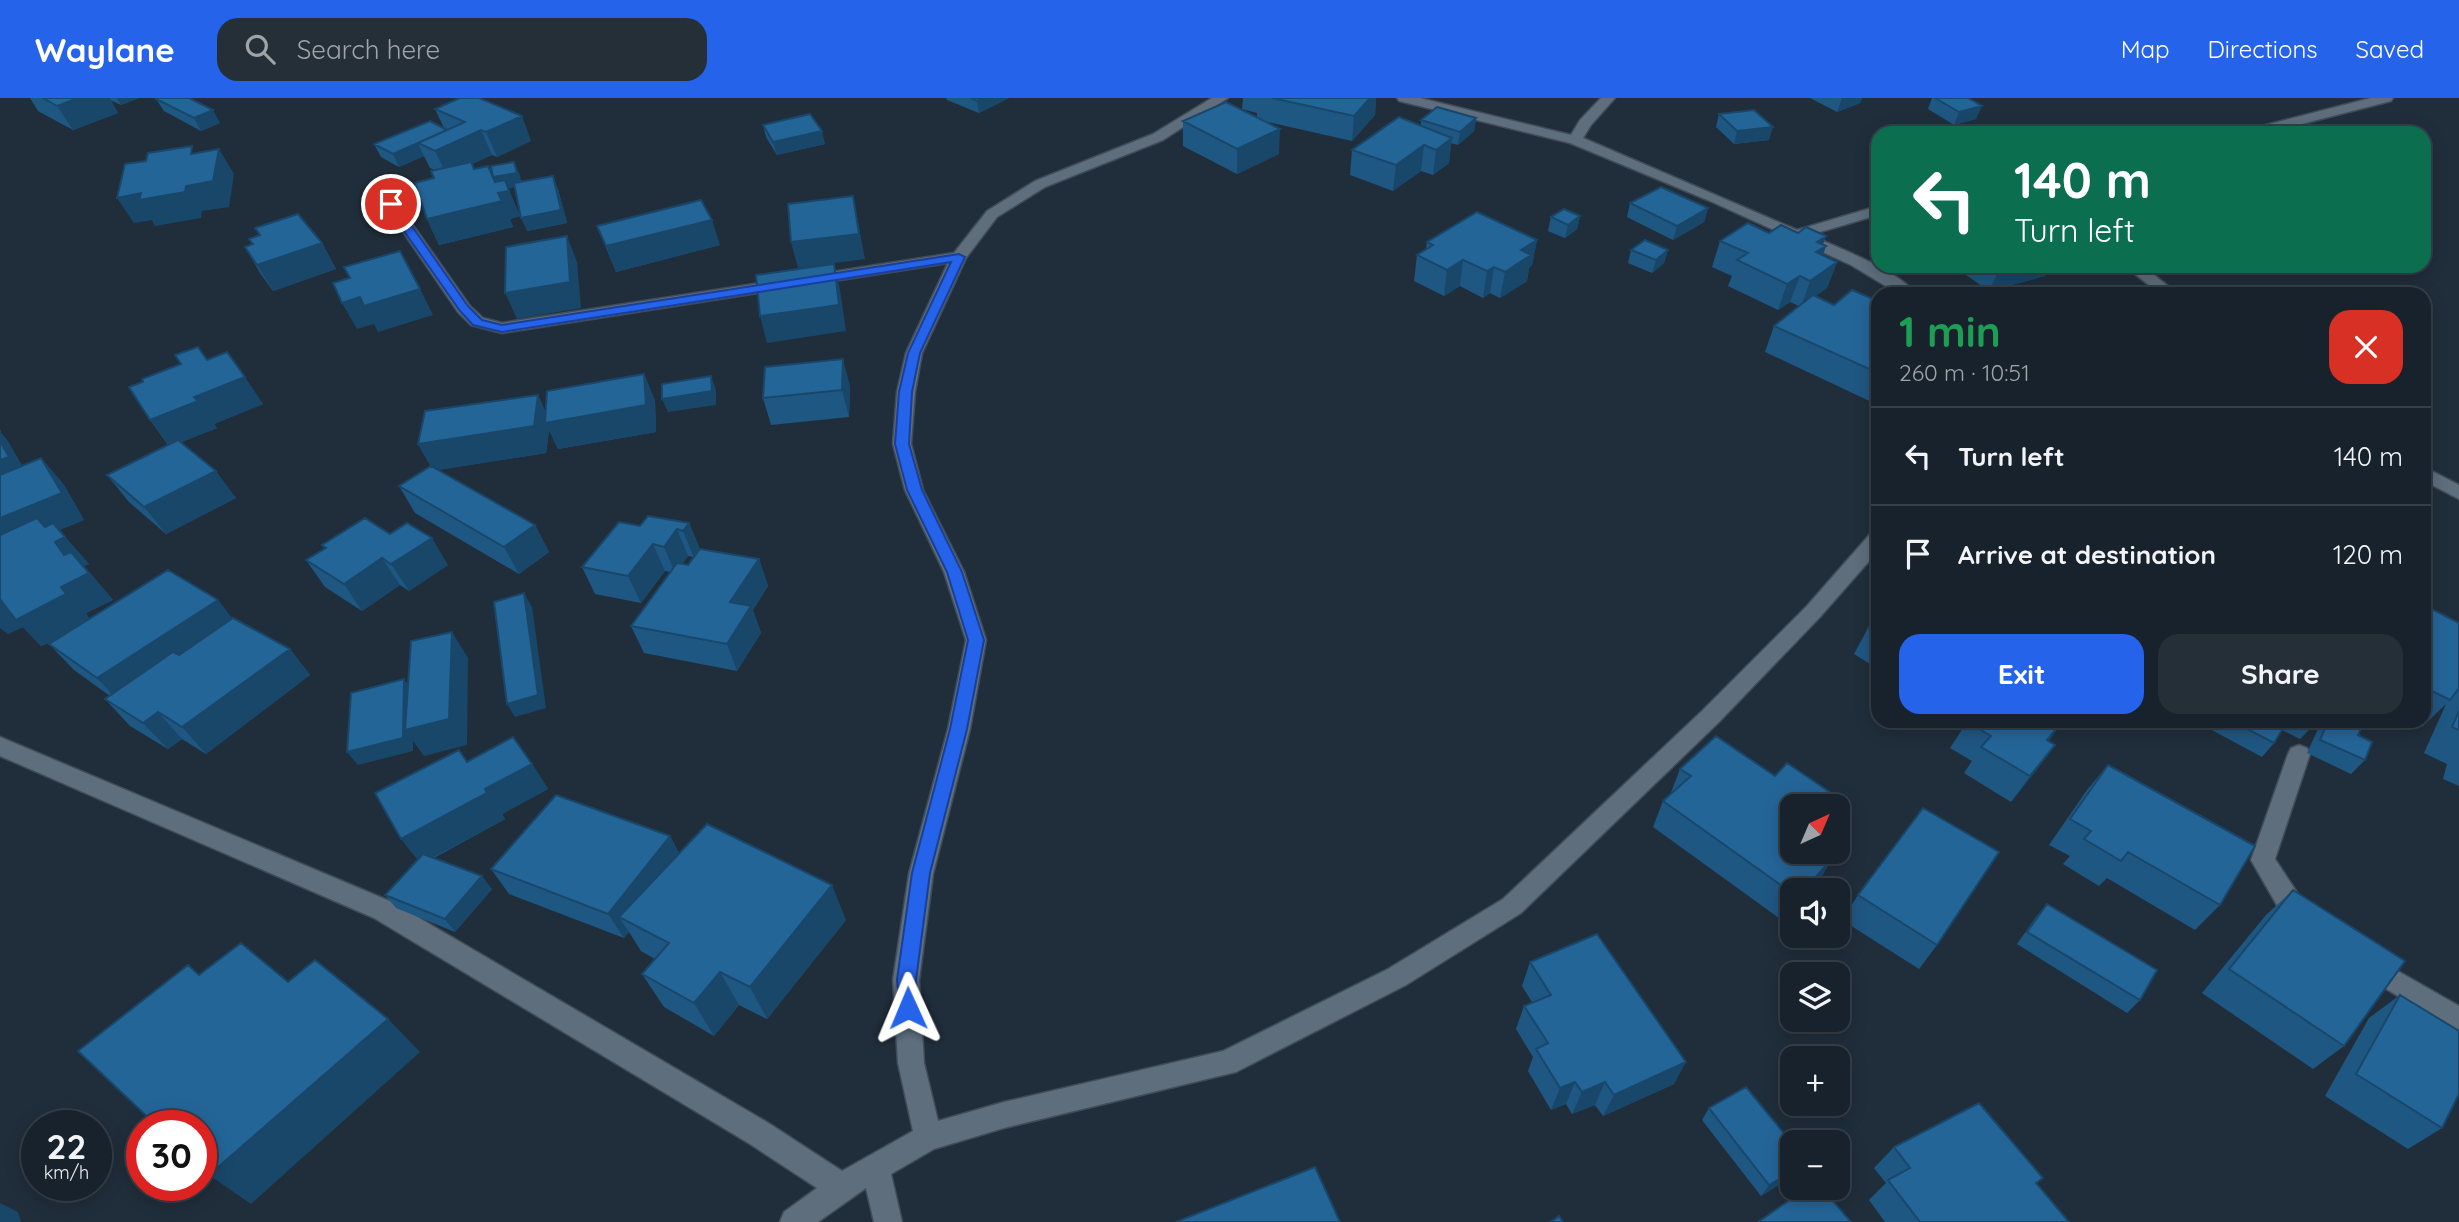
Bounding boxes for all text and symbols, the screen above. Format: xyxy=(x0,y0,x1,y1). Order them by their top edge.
search box xyxy=(217,18,707,81)
text: Waylane xyxy=(35,29,175,70)
icon: search xyxy=(241,30,279,68)
text: Search here xyxy=(297,33,440,66)
text: Map xyxy=(2121,34,2170,64)
text: Directions xyxy=(2208,34,2318,64)
text: Saved xyxy=(2356,34,2424,64)
text: 140 m xyxy=(2014,149,2151,210)
icon: left xyxy=(1899,154,1990,245)
pin xyxy=(361,174,421,234)
icon: arrive xyxy=(372,185,410,223)
text: Turn left xyxy=(2014,210,2135,250)
text: 1 min xyxy=(1899,305,2001,358)
button: close xyxy=(2329,310,2403,384)
text: 260 m · 10:51 xyxy=(1899,358,2030,387)
icon: left xyxy=(1899,437,1937,475)
text: Turn left xyxy=(1958,440,2065,473)
text: 140 m xyxy=(2334,440,2403,473)
icon: arrive xyxy=(1899,535,1937,573)
text: Arrive at destination xyxy=(1958,538,2216,571)
text: 120 m xyxy=(2333,538,2403,571)
button: Exit xyxy=(1899,634,2144,714)
button: Share xyxy=(2158,634,2403,714)
north arrow xyxy=(1780,794,1850,864)
map controls xyxy=(1780,794,1850,1200)
button: sound xyxy=(1780,878,1850,948)
button: layers xyxy=(1780,962,1850,1032)
position arrow xyxy=(871,971,945,1045)
button: + xyxy=(1780,1046,1850,1116)
speed limit sign: 30 xyxy=(126,1110,217,1201)
text: 22 xyxy=(47,1124,86,1168)
button: − xyxy=(1780,1130,1850,1200)
text: km/h xyxy=(44,1161,89,1184)

